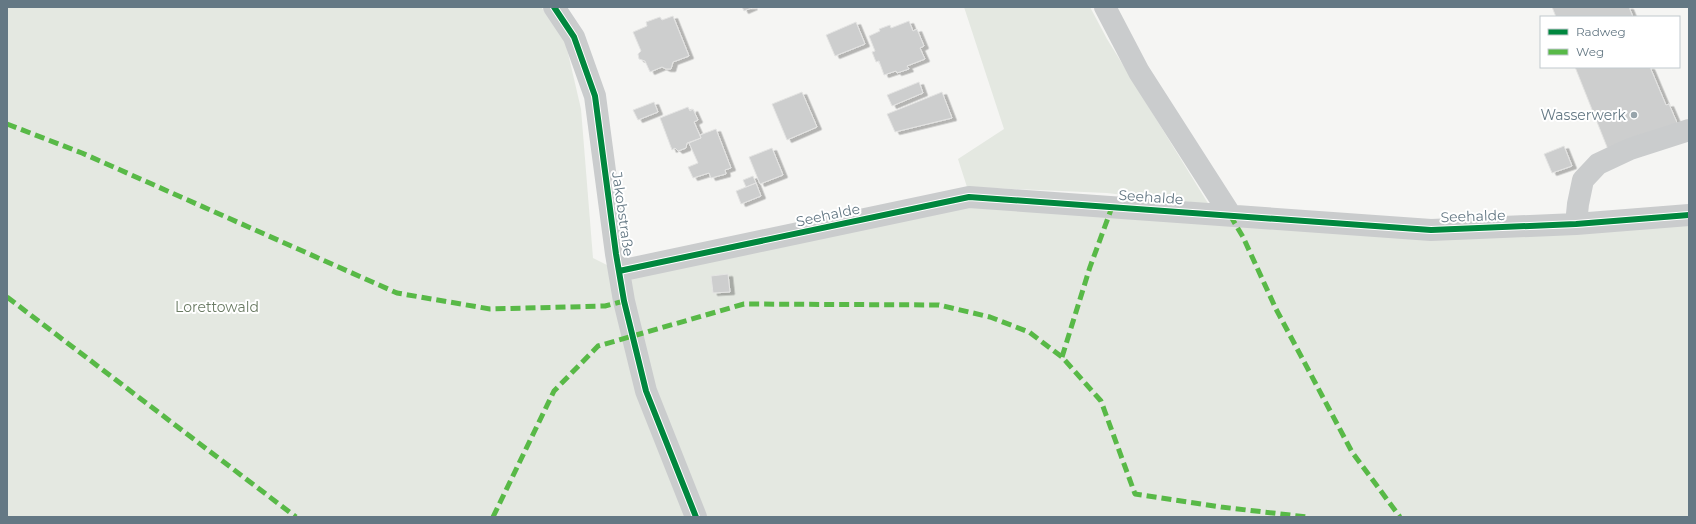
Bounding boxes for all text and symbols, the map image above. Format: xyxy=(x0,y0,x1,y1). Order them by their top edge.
legend xyxy=(1540,16,1680,68)
text: Radweg xyxy=(1576,24,1626,39)
text: Weg xyxy=(1576,44,1604,59)
place label: Wasserwerk xyxy=(1541,106,1627,124)
marker: Wasserwerk xyxy=(1629,110,1639,120)
street label: Jakobstraße xyxy=(608,170,638,257)
street label: Seehalde xyxy=(1118,186,1184,208)
street label: Seehalde xyxy=(794,199,862,231)
street label: Seehalde xyxy=(1440,206,1506,226)
park label: Lorettowald xyxy=(175,298,259,316)

